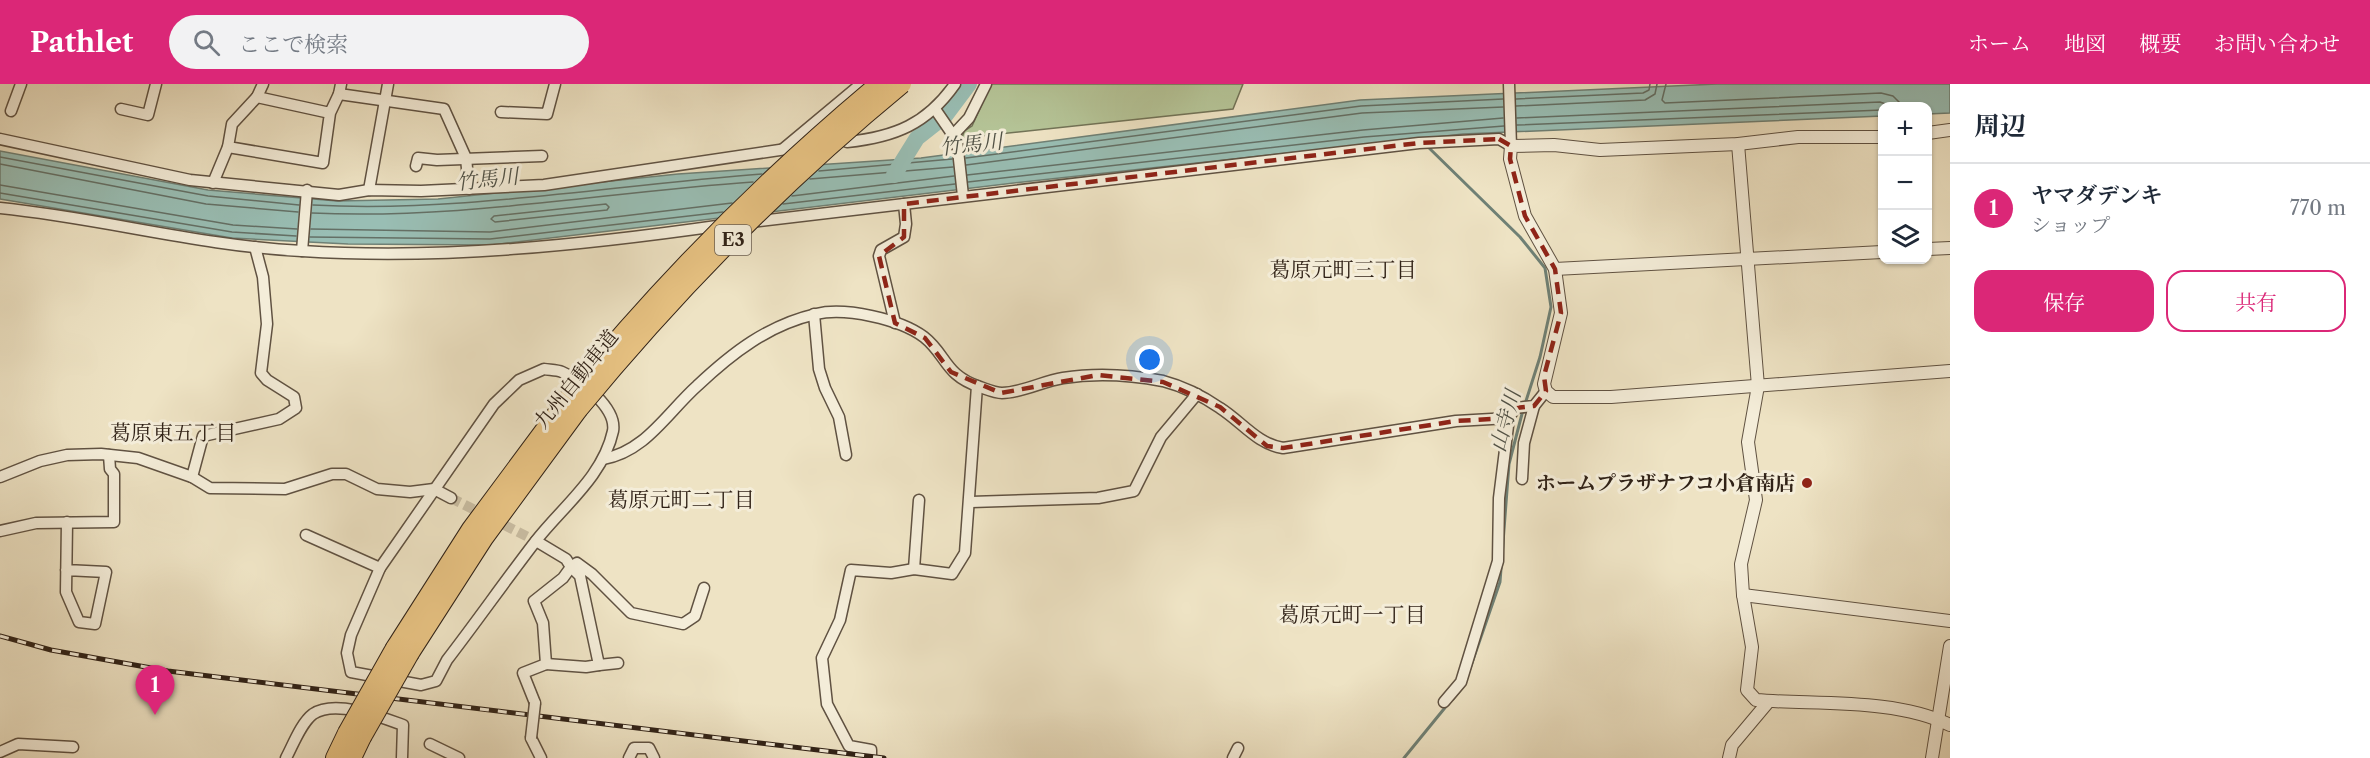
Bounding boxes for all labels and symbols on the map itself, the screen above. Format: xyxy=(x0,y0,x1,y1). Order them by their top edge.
water label: 竹馬川 xyxy=(938,128,1006,160)
water label: 竹馬川 xyxy=(454,163,522,195)
road number: E3 xyxy=(715,225,751,255)
district label: 葛原元町三丁目 xyxy=(1270,257,1417,282)
street label: 九州自動車道 xyxy=(529,325,623,433)
your location xyxy=(1135,345,1164,374)
water label: 山寺川 xyxy=(1485,385,1526,455)
district label: 葛原東五丁目 xyxy=(110,420,236,445)
place label: ホームプラザナフコ小倉南店 xyxy=(1536,471,1795,495)
marker: ホームプラザナフコ小倉南店 xyxy=(1800,476,1814,490)
district label: 葛原元町二丁目 xyxy=(608,487,755,512)
district label: 葛原元町一丁目 xyxy=(1279,602,1426,627)
pin: 1 xyxy=(136,666,174,715)

